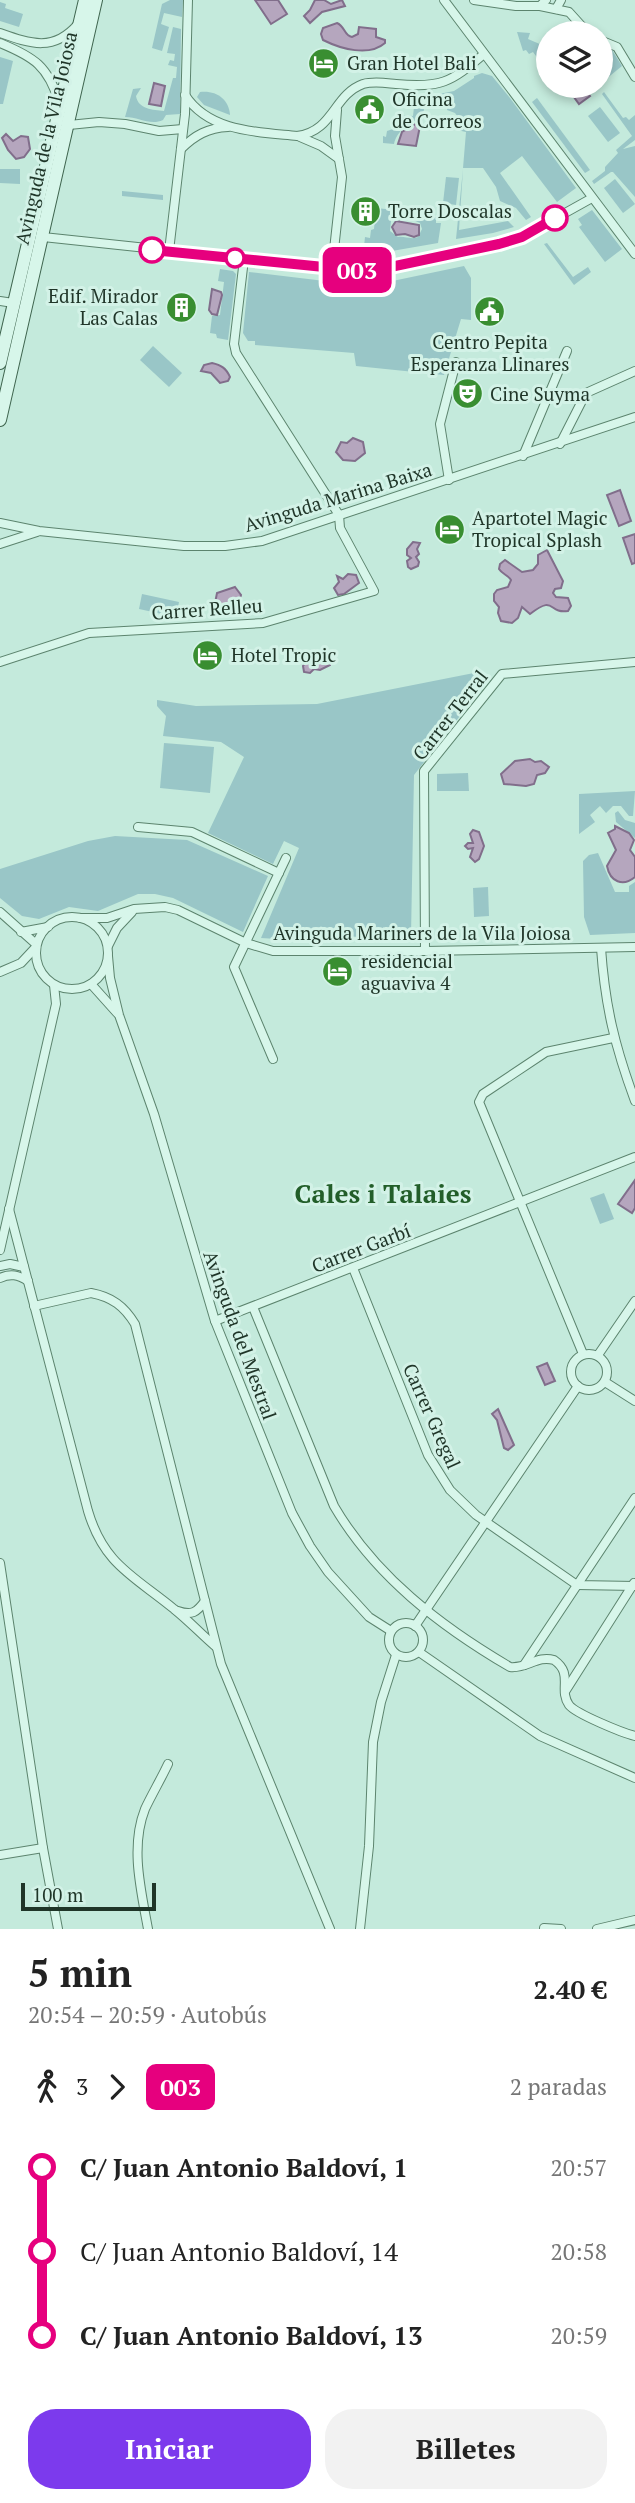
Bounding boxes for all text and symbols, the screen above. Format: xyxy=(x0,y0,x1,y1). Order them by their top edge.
map controls xyxy=(536,21,613,98)
button: layers xyxy=(536,21,613,98)
street label: Avinguda de la Vila Joiosa xyxy=(9,29,82,247)
hotel icon: Gran Hotel Bali xyxy=(307,46,341,80)
place label: Gran Hotel Bali xyxy=(347,50,477,75)
place label: Oficina de Correos xyxy=(392,86,482,133)
public building icon: Oficina de Correos xyxy=(352,93,386,127)
building icon: Torre Doscalas xyxy=(348,194,382,228)
place label: Torre Doscalas xyxy=(388,198,512,223)
unlabelled marker xyxy=(542,205,568,231)
unlabelled marker xyxy=(139,237,165,263)
line badge: 003 xyxy=(317,247,397,293)
unlabelled marker xyxy=(225,248,245,268)
text: 003 xyxy=(337,254,377,286)
place label: Edif. Mirador Las Calas xyxy=(48,283,159,330)
building icon: Edif. Mirador Las Calas xyxy=(164,290,198,324)
public building icon: Centro Pepita Esperanza Llinares xyxy=(473,294,507,328)
place label: Centro Pepita Esperanza Llinares xyxy=(410,329,570,376)
theatre icon: Cine Suyma xyxy=(450,377,484,411)
place label: Cine Suyma xyxy=(490,381,590,406)
street label: Avinguda Marina Baixa xyxy=(241,456,435,537)
place label: Apartotel Magic Tropical Splash xyxy=(472,505,608,552)
hotel icon: Apartotel Magic Tropical Splash xyxy=(432,512,466,546)
street label: Carrer Relleu xyxy=(151,592,263,625)
hotel icon: Hotel Tropic xyxy=(191,638,225,672)
place label: Hotel Tropic xyxy=(231,642,337,667)
street label: Carrer Terral xyxy=(407,664,493,765)
street label: Avinguda Mariners de la Vila Joiosa xyxy=(273,920,571,945)
place label: residencial aguaviva 4 xyxy=(361,948,453,995)
hotel icon: residencial aguaviva 4 xyxy=(321,955,355,989)
district label: Cales i Talaies xyxy=(295,1176,471,1210)
street label: Carrer Garbí xyxy=(308,1217,414,1278)
street label: Avinguda del Mestral xyxy=(198,1247,283,1423)
street label: Carrer Gregal xyxy=(398,1359,467,1473)
scale bar xyxy=(21,1880,156,1912)
text: 100 m xyxy=(32,1882,83,1907)
text: 5 min xyxy=(28,1948,132,1998)
text: 2.40 € xyxy=(534,1972,607,2006)
text: 20:54 – 20:59 · Autobús xyxy=(28,1999,267,2030)
icon: walk xyxy=(28,2068,66,2106)
icon: forward xyxy=(98,2068,136,2106)
text: 3 xyxy=(76,2071,88,2102)
text: 003 xyxy=(160,2071,201,2103)
text: 2 paradas xyxy=(510,2071,607,2102)
text: C/ Juan Antonio Baldoví, 1 xyxy=(80,2150,408,2184)
text: 20:57 xyxy=(550,2152,607,2183)
text: C/ Juan Antonio Baldoví, 14 xyxy=(80,2234,398,2268)
text: 20:58 xyxy=(550,2236,607,2267)
text: C/ Juan Antonio Baldoví, 13 xyxy=(80,2318,423,2352)
text: 20:59 xyxy=(550,2320,607,2351)
button: Iniciar xyxy=(28,2409,311,2489)
button: Billetes xyxy=(325,2409,607,2489)

